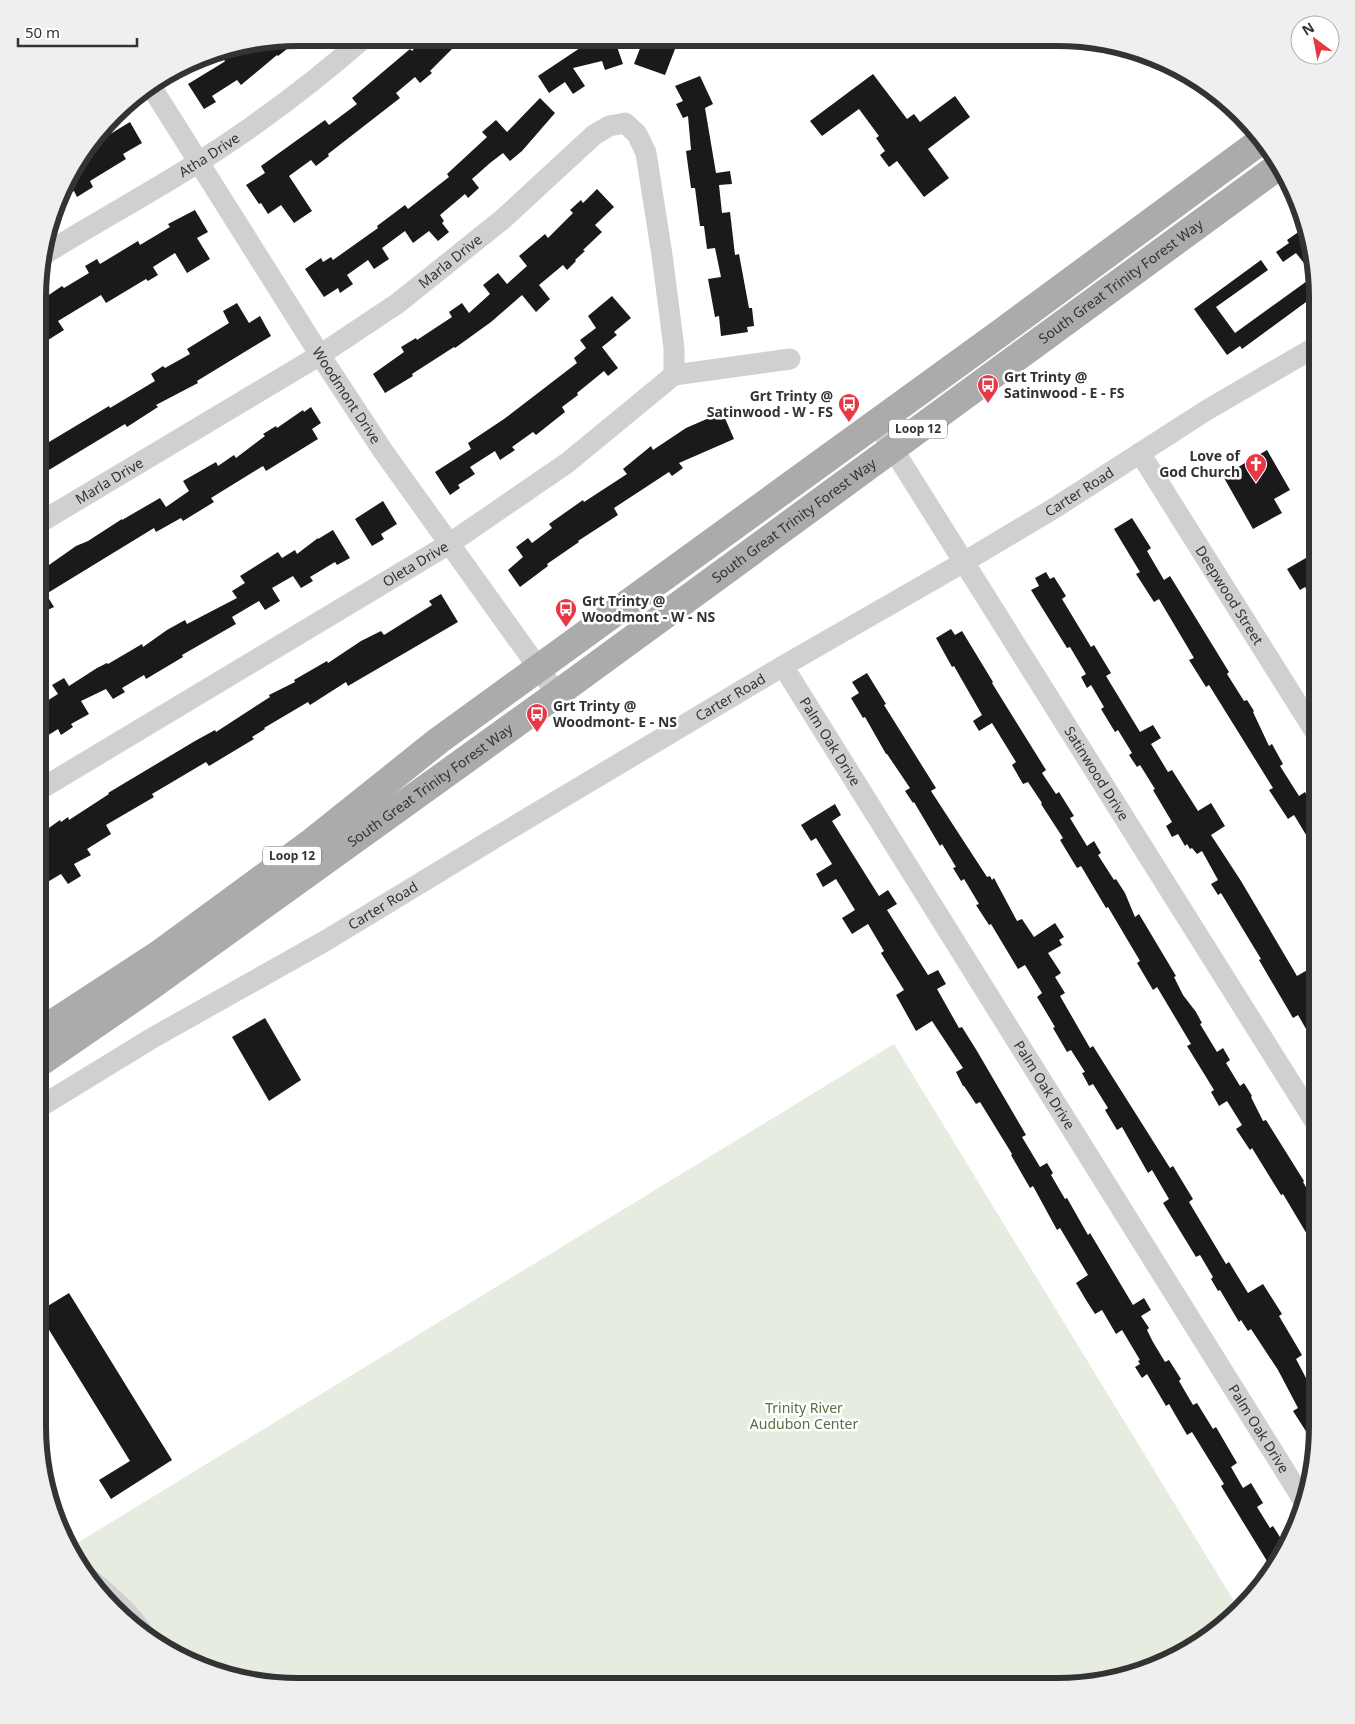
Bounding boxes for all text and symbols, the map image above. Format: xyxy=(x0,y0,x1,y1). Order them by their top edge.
scale bar xyxy=(18,15,136,47)
north arrow xyxy=(1290,15,1340,65)
text: N xyxy=(1298,17,1318,40)
text: 50 m xyxy=(25,22,60,42)
street label: Atha Drive xyxy=(175,128,243,181)
street label: South Great Trinity Forest Way xyxy=(1034,214,1207,348)
street label: Marla Drive xyxy=(414,230,486,292)
street label: Woodmont Drive xyxy=(308,343,386,447)
place label: Grt Trinty @ Satinwood - E - FS xyxy=(1004,367,1125,402)
bus stop icon: Grt Trinty @ Satinwood - E - FS xyxy=(976,373,1000,404)
place label: Grt Trinty @ Satinwood - W - FS xyxy=(707,386,833,421)
bus stop icon: Grt Trinty @ Satinwood - W - FS xyxy=(837,392,861,423)
road number: Loop 12 xyxy=(889,419,947,438)
place label: Love of God Church xyxy=(1159,446,1242,481)
church icon: Love of God Church xyxy=(1244,452,1268,483)
street label: Marla Drive xyxy=(72,453,147,508)
street label: South Great Trinity Forest Way xyxy=(708,453,880,587)
street label: Carter Road xyxy=(1041,462,1117,521)
street label: Oleta Drive xyxy=(379,537,452,591)
street label: Deepwood Street xyxy=(1191,542,1268,648)
place label: Grt Trinty @ Woodmont - W - NS xyxy=(582,591,716,626)
bus stop icon: Grt Trinty @ Woodmont - W - NS xyxy=(554,597,578,628)
street label: Carter Road xyxy=(691,669,769,725)
street label: Palm Oak Drive xyxy=(796,693,865,789)
place label: Grt Trinty @ Woodmont- E - NS xyxy=(553,696,677,731)
bus stop icon: Grt Trinty @ Woodmont- E - NS xyxy=(525,702,549,733)
street label: South Great Trinity Forest Way xyxy=(343,719,517,851)
street label: Satinwood Drive xyxy=(1060,723,1134,824)
road number: Loop 12 xyxy=(263,846,321,866)
street label: Carter Road xyxy=(344,877,421,934)
street label: Palm Oak Drive xyxy=(1010,1037,1080,1133)
street label: Palm Oak Drive xyxy=(1224,1381,1294,1477)
park label: Trinity River Audubon Center xyxy=(750,1398,858,1433)

